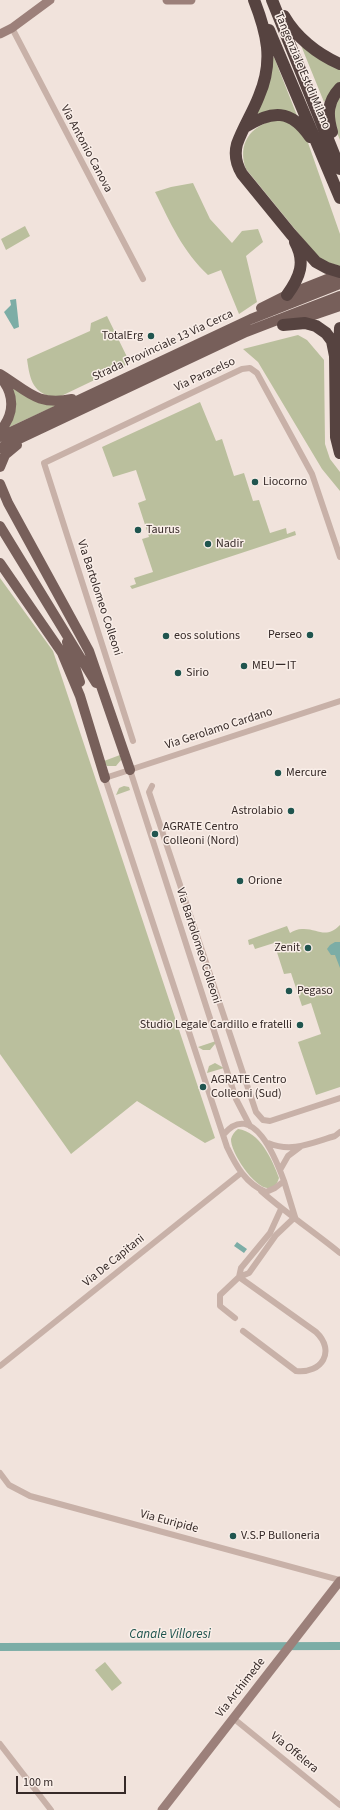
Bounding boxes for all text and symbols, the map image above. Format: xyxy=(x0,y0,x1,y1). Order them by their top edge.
street label: Tangenziale Est di Milano xyxy=(271,10,333,132)
street label: Via Antonio Canova xyxy=(57,103,115,195)
street label: Strada Provinciale 13 Via Cerca xyxy=(90,307,236,385)
place label: TotalErg xyxy=(102,329,143,343)
marker: TotalErg xyxy=(146,331,156,341)
street label: Via Paracelso xyxy=(172,355,238,395)
place label: Liocorno xyxy=(263,475,307,489)
marker: Liocorno xyxy=(250,477,260,487)
place label: Taurus xyxy=(146,523,180,537)
marker: Taurus xyxy=(133,525,143,535)
place label: Nadir xyxy=(216,537,244,551)
street label: Via Bartolomeo Colleoni xyxy=(73,538,125,658)
marker: Nadir xyxy=(203,539,213,549)
place label: Perseo xyxy=(268,628,302,642)
place label: eos solutions xyxy=(174,629,240,643)
marker: Perseo xyxy=(305,630,315,640)
marker: eos solutions xyxy=(161,631,171,641)
place label: MEUーIT xyxy=(252,659,296,673)
marker: MEUーIT xyxy=(239,661,249,671)
place label: Sirio xyxy=(186,666,209,680)
marker: Sirio xyxy=(173,668,183,678)
street label: Via Gerolamo Cardano xyxy=(163,705,275,753)
place label: Mercure xyxy=(286,766,327,780)
marker: Mercure xyxy=(273,768,283,778)
place label: Astrolabio xyxy=(232,804,283,818)
marker: Astrolabio xyxy=(286,806,296,816)
place label: AGRATE Centro Colleoni (Nord) xyxy=(163,820,239,848)
marker: AGRATE Centro Colleoni (Nord) xyxy=(150,829,160,839)
place label: Orione xyxy=(248,874,282,888)
marker: Orione xyxy=(235,876,245,886)
street label: Via Bartolomeo Colleoni xyxy=(172,886,224,1006)
place label: Zenit xyxy=(274,941,300,955)
marker: Zenit xyxy=(303,943,313,953)
place label: Pegaso xyxy=(297,984,333,998)
marker: Pegaso xyxy=(284,986,294,996)
place label: Studio Legale Cardillo e fratelli xyxy=(140,1018,292,1032)
marker: Studio Legale Cardillo e fratelli xyxy=(295,1020,305,1030)
place label: AGRATE Centro Colleoni (Sud) xyxy=(211,1073,287,1101)
marker: AGRATE Centro Colleoni (Sud) xyxy=(198,1082,208,1092)
street label: Via De Capitani xyxy=(80,1232,148,1290)
street label: Via Euripide xyxy=(138,1507,200,1537)
place label: V.S.P Bulloneria xyxy=(241,1529,320,1543)
marker: V.S.P Bulloneria xyxy=(228,1531,238,1541)
water label: Canale Villoresi xyxy=(129,1627,211,1643)
street label: Via Archimede xyxy=(213,1655,269,1721)
street label: Via Offelera xyxy=(267,1729,321,1777)
scale bar xyxy=(18,1768,128,1794)
text: 100 m xyxy=(23,1774,53,1791)

